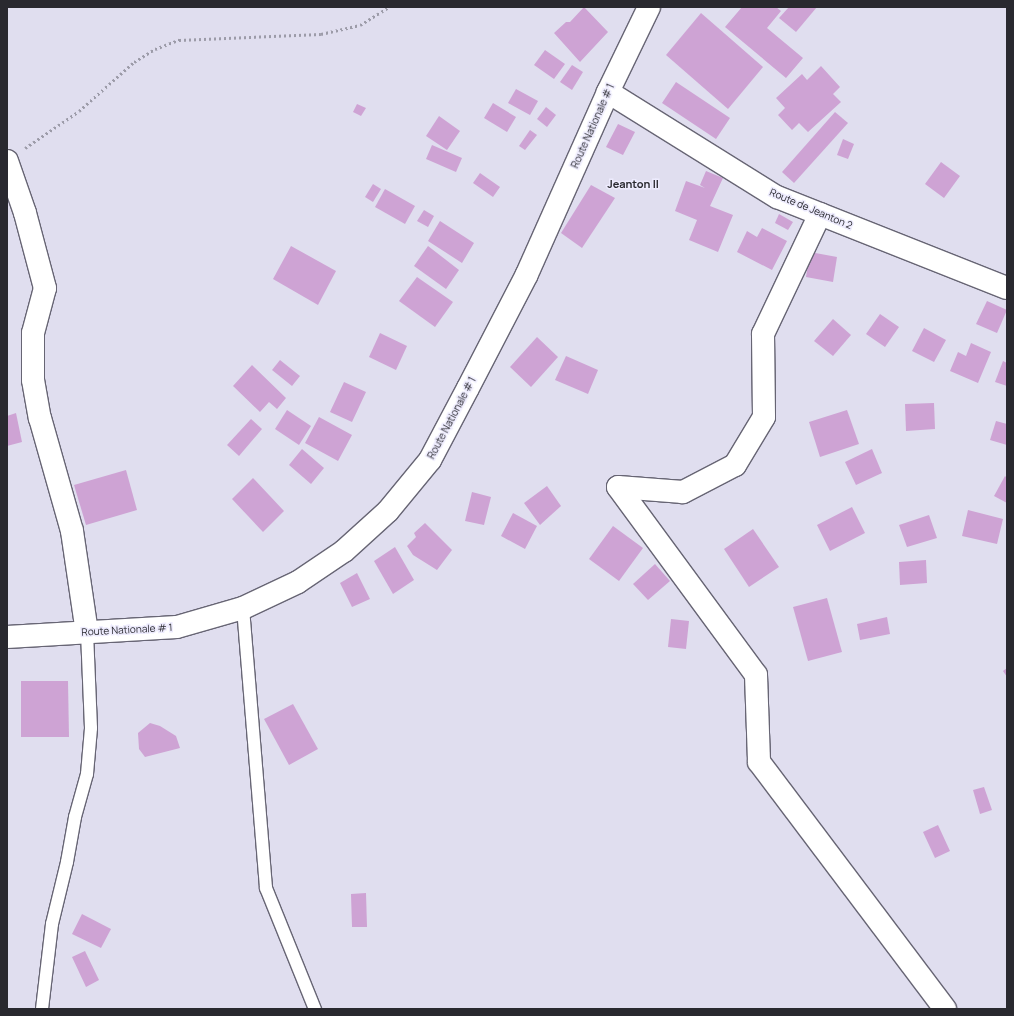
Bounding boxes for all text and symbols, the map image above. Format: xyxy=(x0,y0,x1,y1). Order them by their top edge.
street label: Route Nationale # 1 xyxy=(569,82,617,170)
district label: Jeanton II xyxy=(607,177,659,191)
street label: Route de Jeanton 2 xyxy=(768,186,854,232)
street label: Route Nationale # 1 xyxy=(425,375,479,461)
street label: Route Nationale # 1 xyxy=(81,622,173,638)

